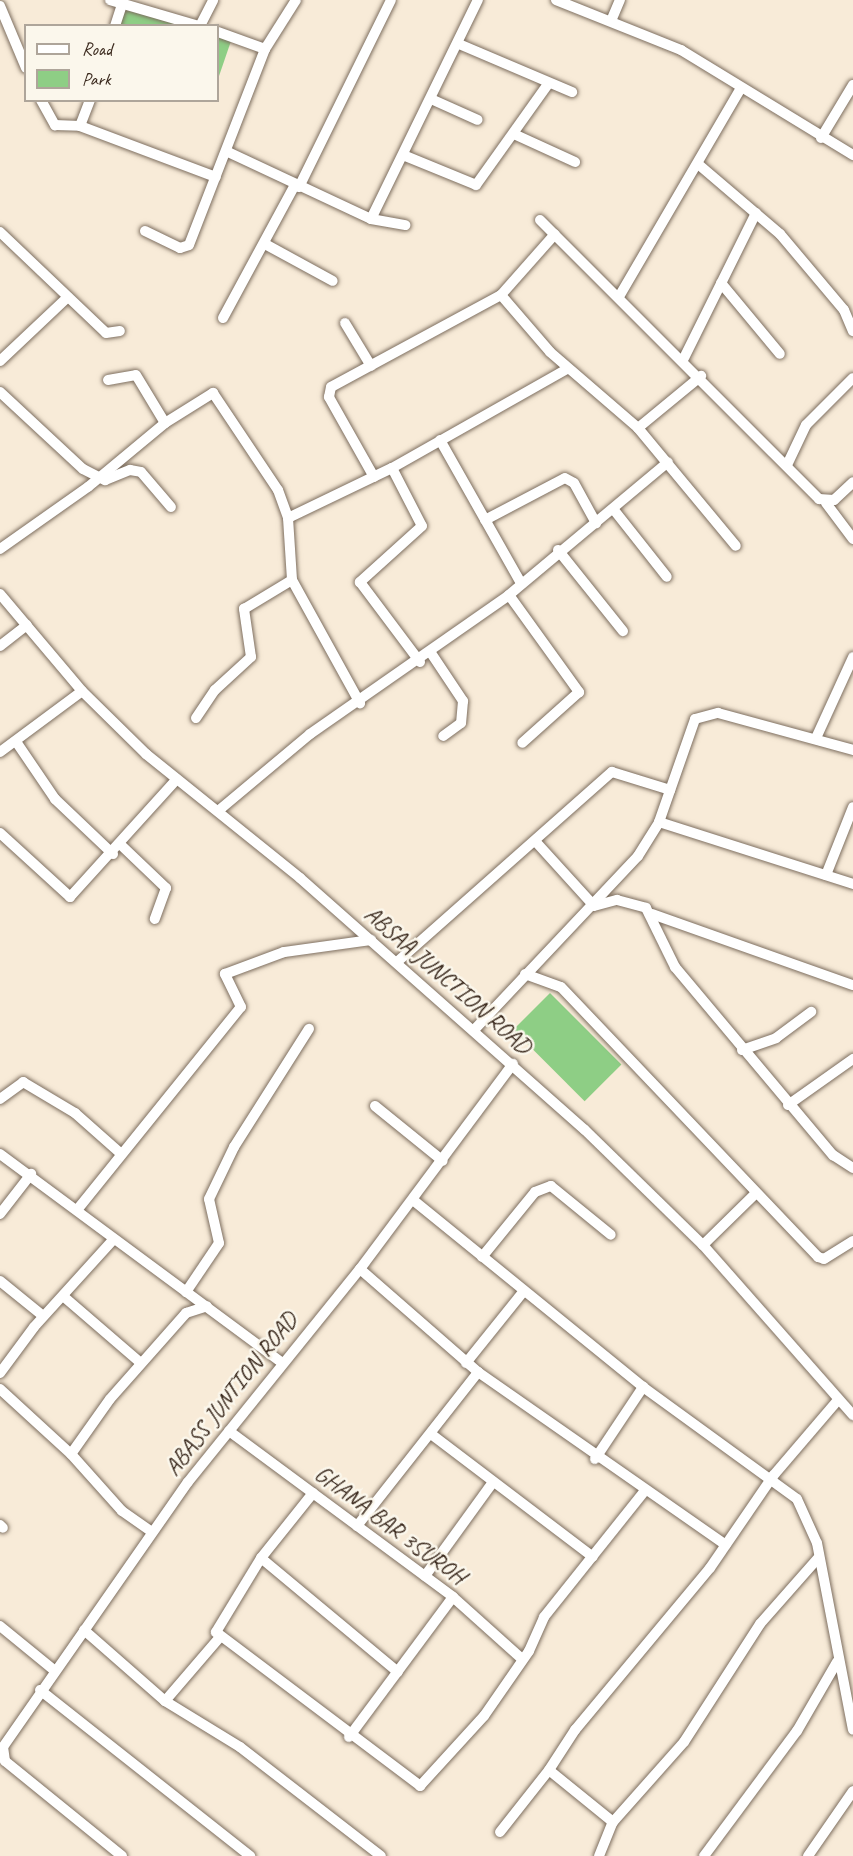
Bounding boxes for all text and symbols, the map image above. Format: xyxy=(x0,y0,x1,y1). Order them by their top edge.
legend xyxy=(24,24,219,102)
text: Road xyxy=(82,38,112,60)
text: Park xyxy=(82,68,111,90)
street label: ABSAA JUNCTION ROAD xyxy=(359,900,537,1060)
street label: ABASS JUNTION ROAD xyxy=(158,1306,304,1482)
street label: GHANA BAR 3SUROH xyxy=(309,1459,471,1591)

